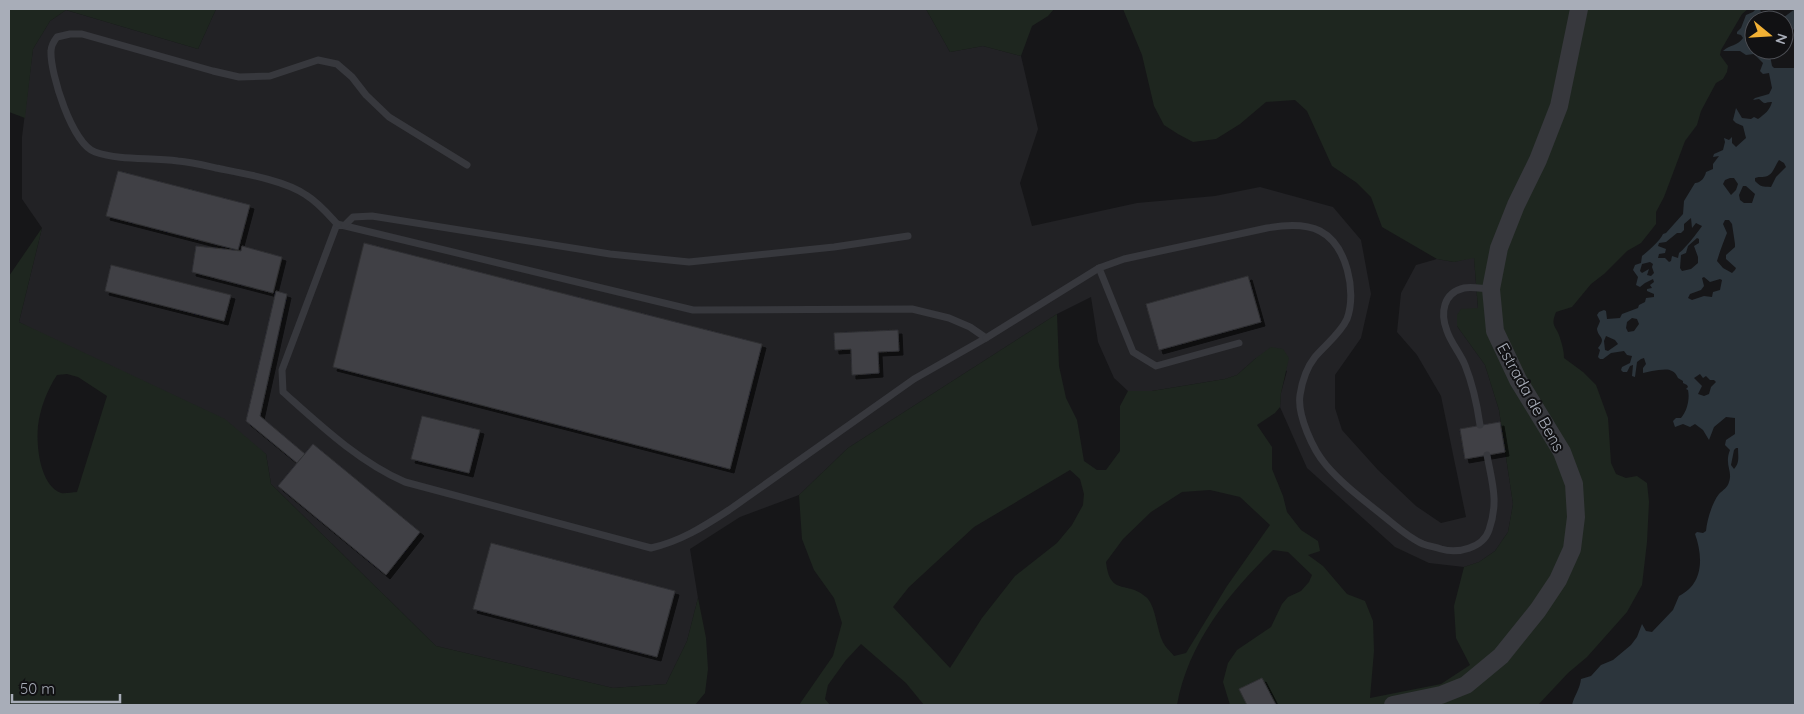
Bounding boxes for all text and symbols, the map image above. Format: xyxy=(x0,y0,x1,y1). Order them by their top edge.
north arrow xyxy=(1744,10,1794,60)
text: N xyxy=(1771,31,1792,47)
street label: Estrada de Bens xyxy=(1493,339,1569,455)
scale bar xyxy=(12,672,120,704)
text: 50 m xyxy=(20,679,55,698)

